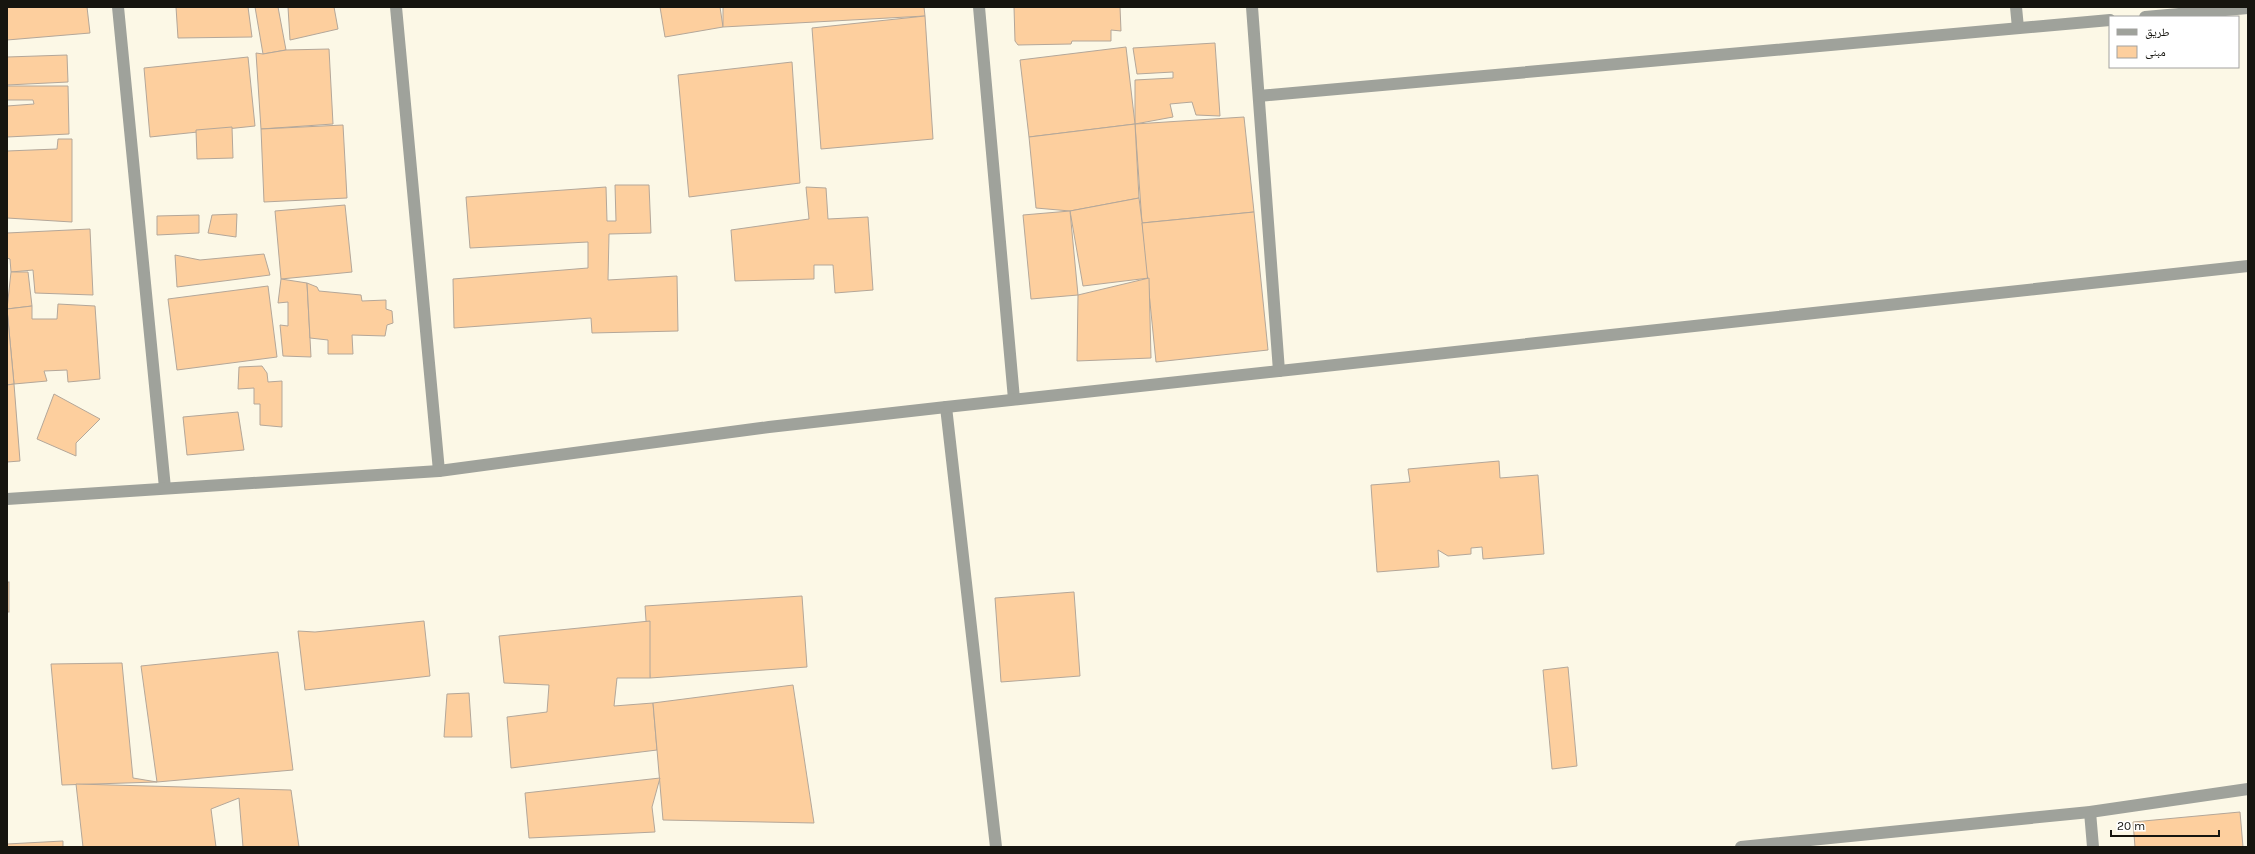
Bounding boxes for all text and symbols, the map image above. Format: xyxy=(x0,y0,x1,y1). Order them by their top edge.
legend xyxy=(2109,16,2239,68)
text: طريق xyxy=(2145,25,2170,39)
text: مبنى xyxy=(2145,45,2166,59)
scale bar xyxy=(2111,812,2219,838)
text: 20 m xyxy=(2117,819,2145,833)

